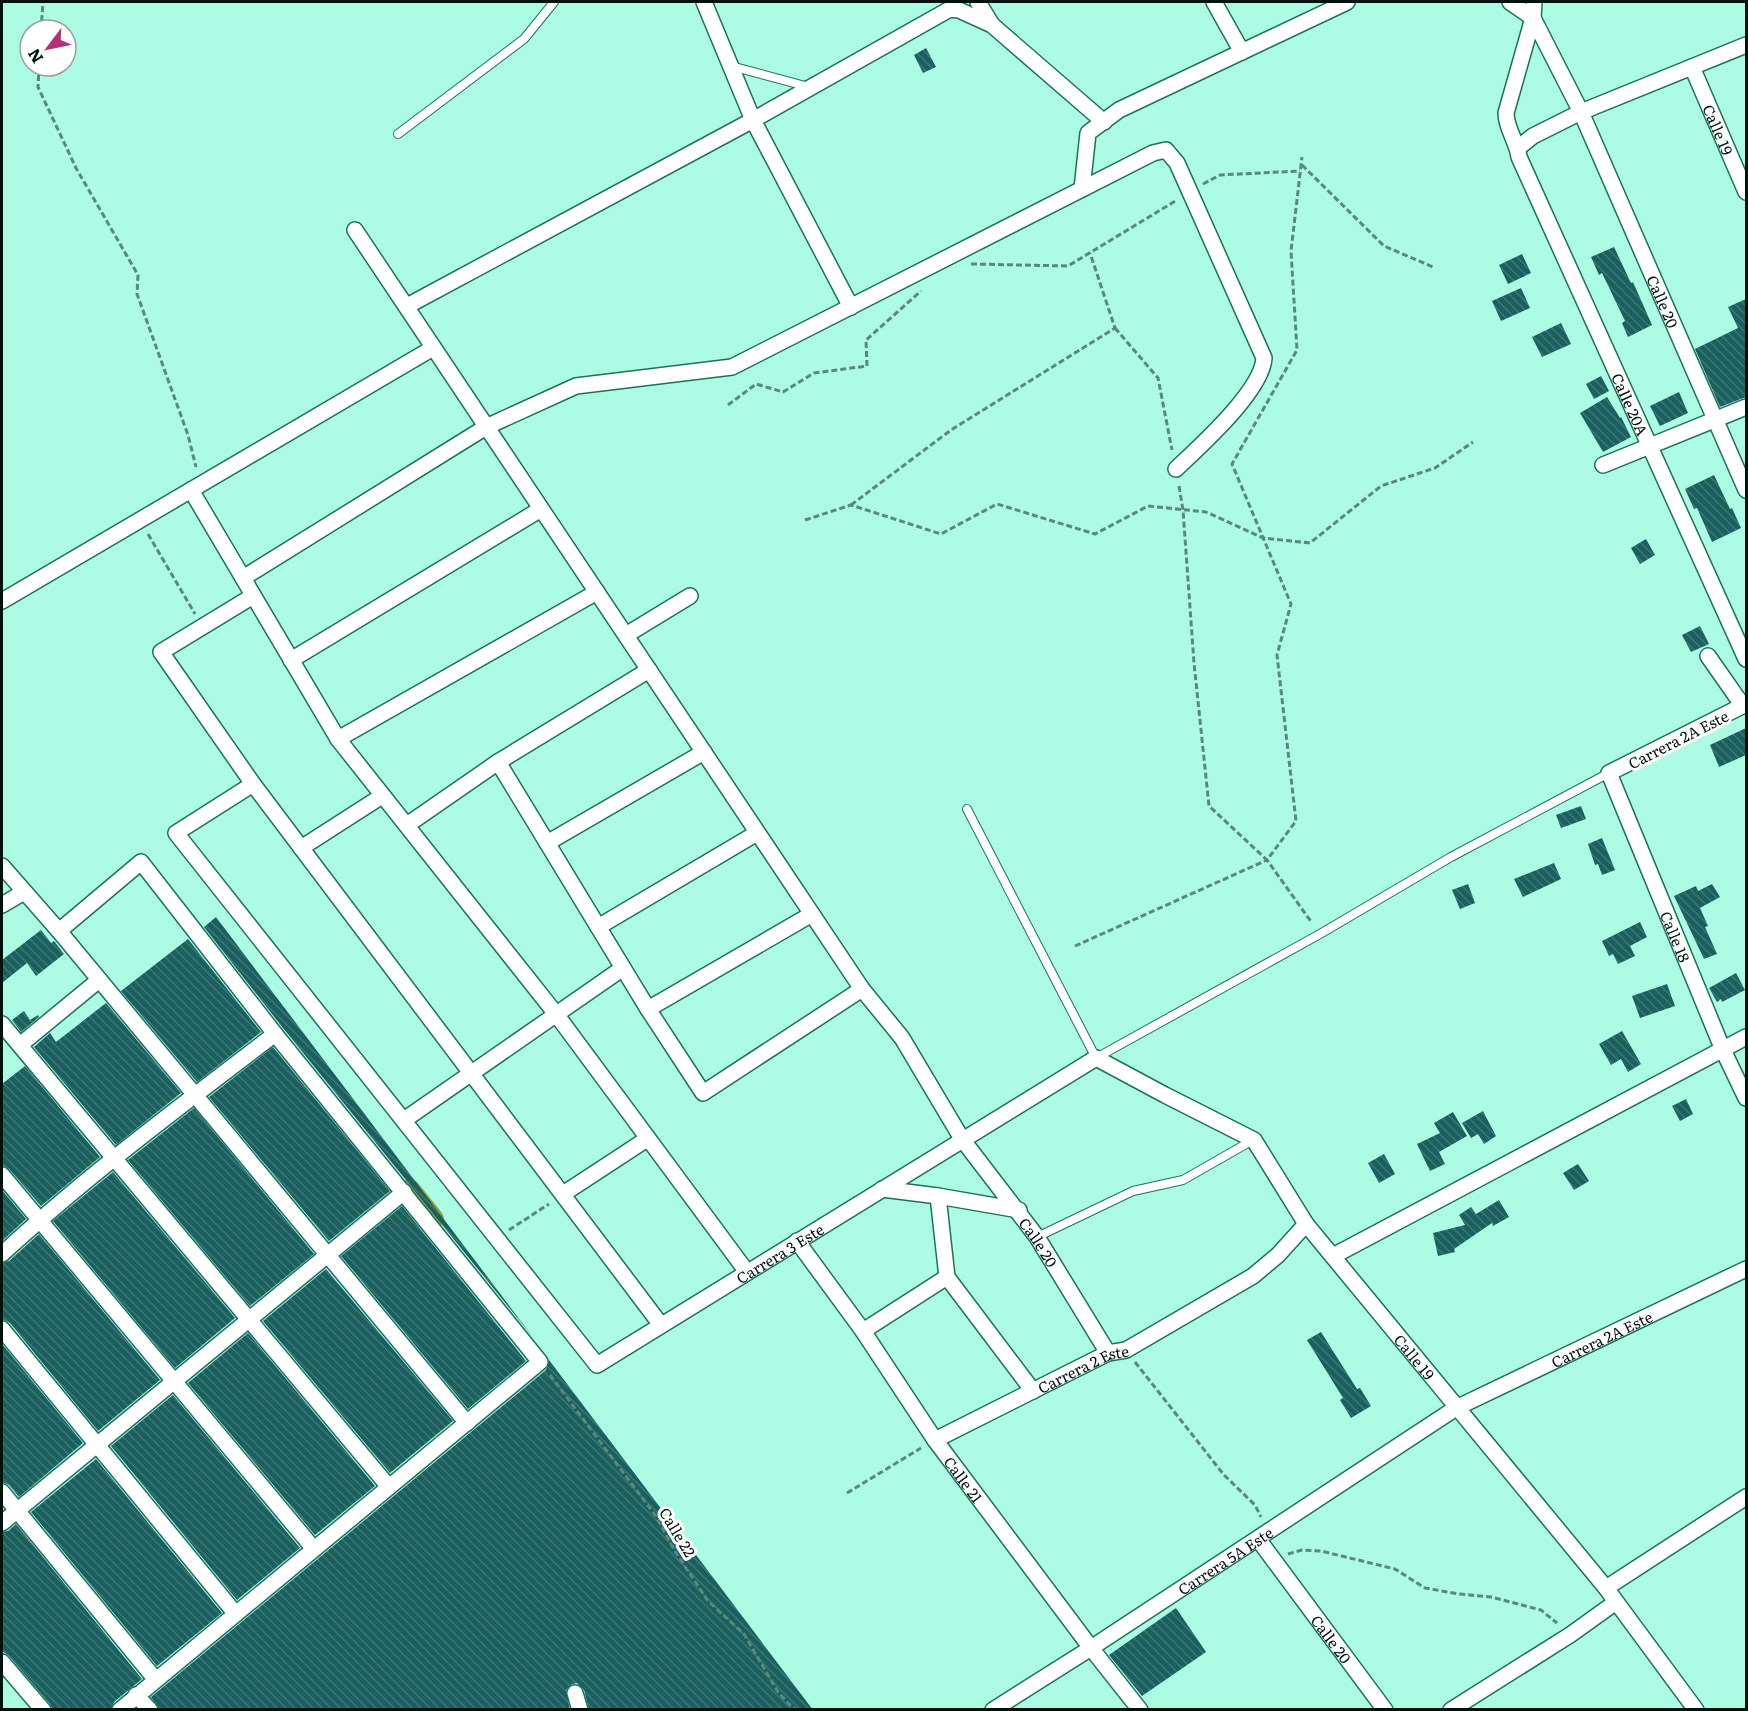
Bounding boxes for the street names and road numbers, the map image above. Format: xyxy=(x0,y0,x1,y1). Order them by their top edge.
street label: Calle 19 xyxy=(1698,100,1740,159)
street label: Calle 20 xyxy=(1642,271,1685,332)
street label: Calle 20A xyxy=(1607,369,1655,439)
street label: Carrera 2A Este xyxy=(1624,704,1732,774)
street label: Calle 18 xyxy=(1655,907,1697,965)
street label: Calle 20 xyxy=(1014,1212,1064,1271)
street label: Carrera 3 Este xyxy=(731,1217,828,1289)
street label: Carrera 2A Este xyxy=(1547,1304,1656,1372)
street label: Calle 19 xyxy=(1389,1329,1441,1384)
street label: Carrera 2 Este xyxy=(1033,1338,1131,1398)
street label: Calle 21 xyxy=(939,1451,989,1507)
street label: Calle 22 xyxy=(654,1503,702,1562)
street label: Carrera 5A Este xyxy=(1172,1520,1277,1600)
street label: Calle 20 xyxy=(1306,1609,1358,1668)

